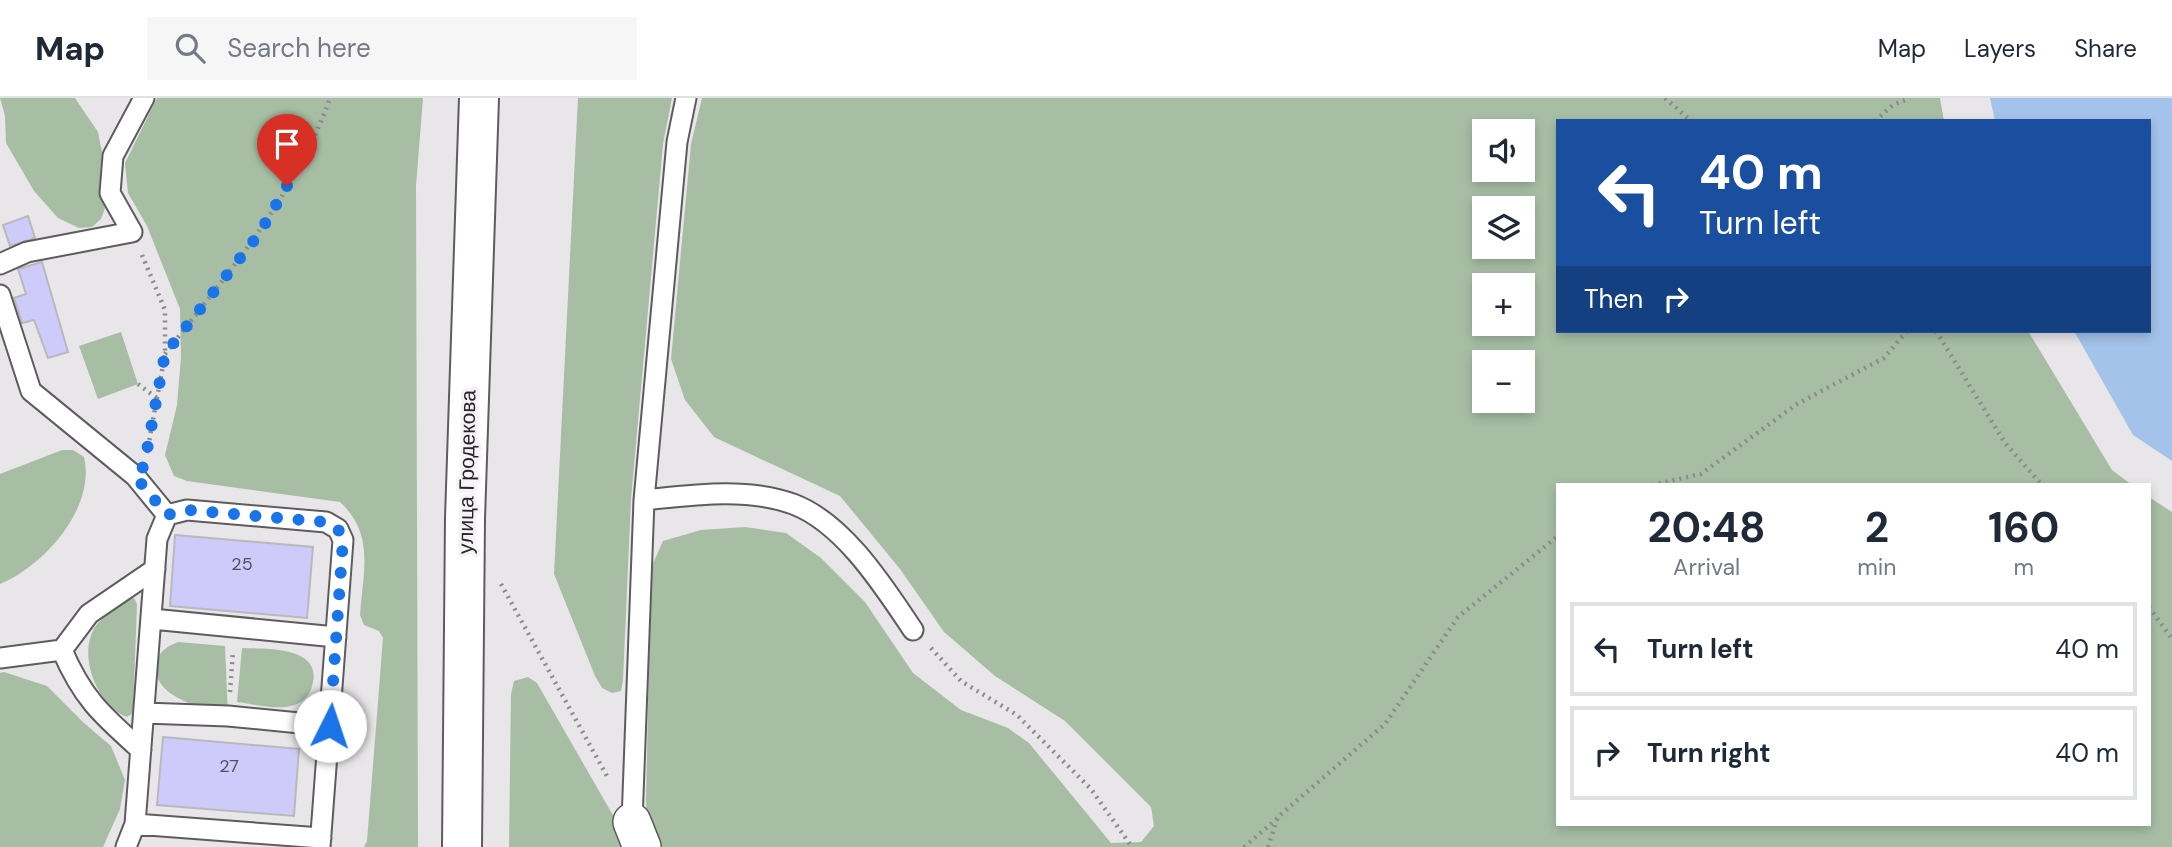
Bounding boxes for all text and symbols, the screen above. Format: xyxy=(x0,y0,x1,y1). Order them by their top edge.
search box xyxy=(147,17,637,80)
text: Map xyxy=(35,27,105,70)
icon: search xyxy=(171,29,209,67)
text: Search here xyxy=(227,31,371,65)
text: Map xyxy=(1878,33,1926,64)
text: Layers xyxy=(1964,33,2036,64)
text: Share xyxy=(2074,33,2137,64)
pin xyxy=(257,114,317,186)
map controls xyxy=(1472,119,1535,413)
button: sound xyxy=(1472,119,1535,182)
icon: arrive xyxy=(268,125,306,163)
text: 40 m xyxy=(1699,140,1823,204)
icon: left xyxy=(1584,147,1675,238)
button: layers xyxy=(1472,196,1535,259)
text: Turn left xyxy=(1699,202,1821,244)
button: + xyxy=(1472,273,1535,336)
icon: right xyxy=(1657,280,1695,318)
text: Then xyxy=(1584,282,1643,316)
button: − xyxy=(1472,350,1535,413)
street label: улица Гродекова xyxy=(452,389,482,554)
text: 20:48 xyxy=(1648,500,1766,555)
text: 2 xyxy=(1865,500,1889,555)
text: 160 xyxy=(1988,500,2059,555)
house number: 25 xyxy=(231,552,253,576)
text: Arrival xyxy=(1673,552,1740,582)
text: min xyxy=(1857,552,1896,582)
text: m xyxy=(2013,552,2034,582)
icon: left xyxy=(1588,630,1626,668)
text: Turn left xyxy=(1647,632,1754,666)
text: 40 m xyxy=(2055,632,2119,666)
position arrow xyxy=(293,689,367,763)
icon: right xyxy=(1588,734,1626,772)
text: Turn right xyxy=(1647,736,1771,770)
text: 40 m xyxy=(2055,736,2119,770)
house number: 27 xyxy=(219,754,239,778)

